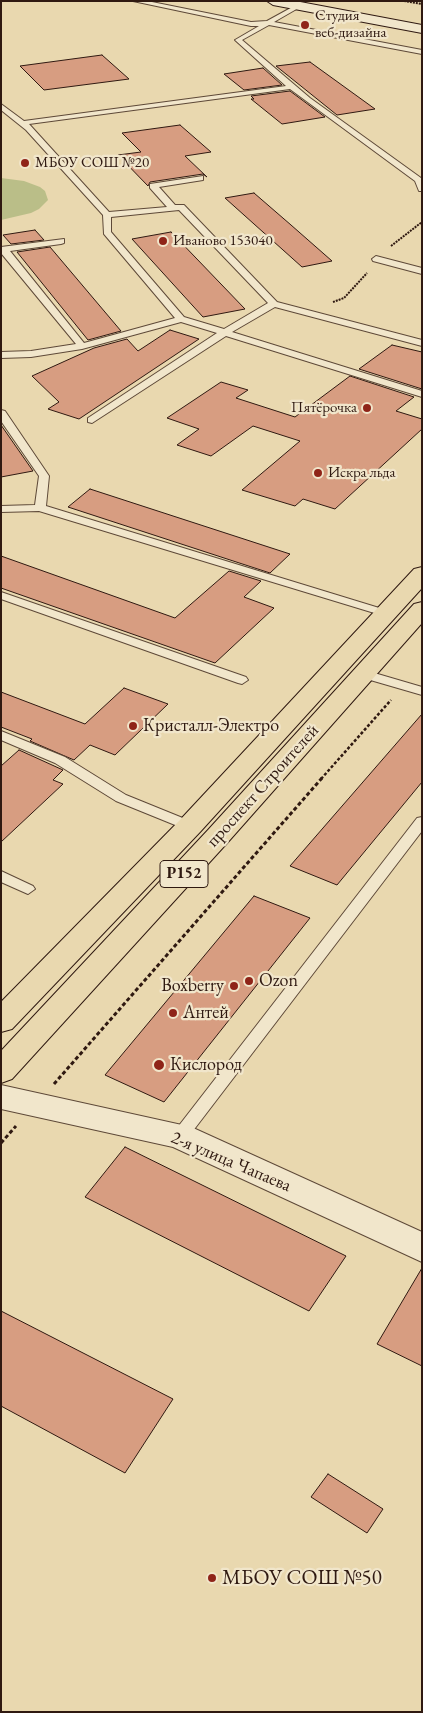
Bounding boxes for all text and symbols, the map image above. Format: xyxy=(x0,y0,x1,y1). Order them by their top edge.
place label: Студия веб-дизайна xyxy=(315,7,387,42)
marker: Студия веб-дизайна xyxy=(299,19,311,31)
place label: МБОУ СОШ №20 xyxy=(35,154,149,172)
marker: МБОУ СОШ №20 xyxy=(19,157,31,169)
place label: Иваново 153040 xyxy=(173,232,273,250)
marker: Иваново 153040 xyxy=(157,235,169,247)
place label: Пятёрочка xyxy=(291,399,357,417)
marker: Пятёрочка xyxy=(361,402,373,414)
place label: Искра льда xyxy=(328,464,395,482)
marker: Искра льда xyxy=(312,467,324,479)
place label: Кристалл-Электро xyxy=(143,715,279,737)
marker: Кристалл-Электро xyxy=(127,720,139,732)
street label: проспект Строителей xyxy=(202,720,324,852)
road number: Р152 xyxy=(160,861,208,888)
place label: Ozon xyxy=(259,970,298,992)
place label: Boxberry xyxy=(161,975,224,997)
marker: Ozon xyxy=(243,975,255,987)
marker: Boxberry xyxy=(228,980,240,992)
place label: Антей xyxy=(183,1002,229,1024)
marker: Антей xyxy=(167,1007,179,1019)
place label: Кислород xyxy=(170,1054,242,1076)
marker: Кислород xyxy=(152,1058,166,1072)
street label: 2-я улица Чапаева xyxy=(168,1127,294,1197)
place label: МБОУ СОШ №50 xyxy=(222,1565,382,1591)
marker: МБОУ СОШ №50 xyxy=(206,1572,218,1584)

